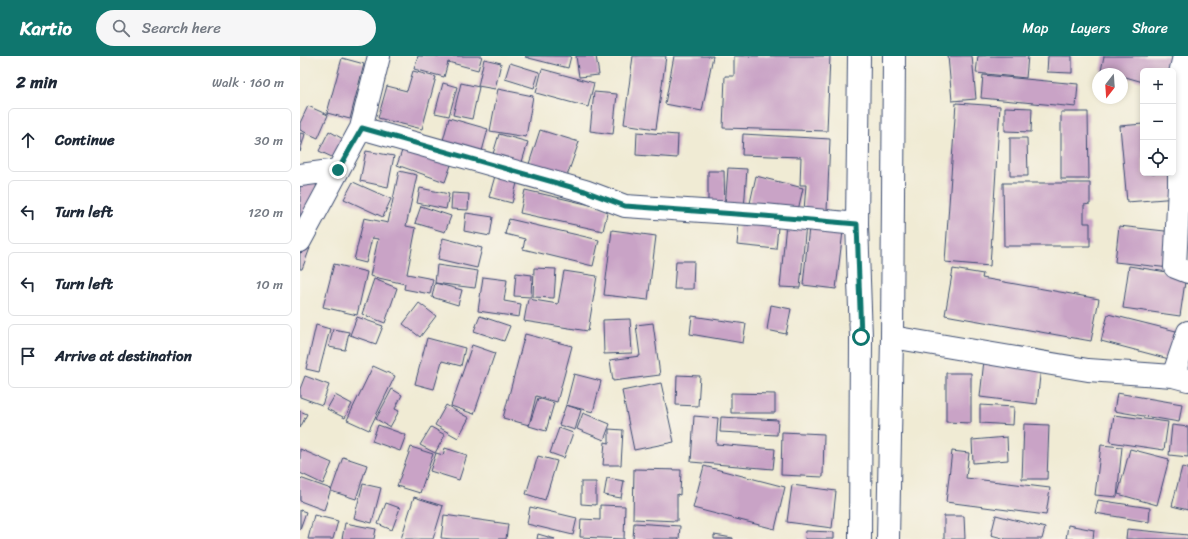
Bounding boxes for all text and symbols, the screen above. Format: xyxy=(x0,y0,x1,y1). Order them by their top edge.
search box xyxy=(96,10,376,46)
text: Kartio xyxy=(20,12,72,45)
text: Search here xyxy=(142,15,221,41)
text: Map xyxy=(1023,16,1048,41)
text: Layers xyxy=(1070,16,1110,41)
text: Share xyxy=(1132,16,1168,41)
icon: search xyxy=(110,17,132,39)
text: 2 min xyxy=(16,67,57,97)
north arrow xyxy=(1092,68,1128,104)
map controls xyxy=(1140,68,1176,176)
button: + xyxy=(1140,68,1176,104)
text: Walk · 160 m xyxy=(212,71,284,94)
button: − xyxy=(1140,104,1176,140)
text: Continue xyxy=(55,127,115,153)
icon: ahead xyxy=(17,129,39,151)
text: 30 m xyxy=(254,129,283,152)
button: locate xyxy=(1140,140,1176,176)
route end xyxy=(329,161,347,179)
text: Turn left xyxy=(55,199,113,225)
icon: left xyxy=(17,201,39,223)
text: 120 m xyxy=(248,201,283,224)
text: Turn left xyxy=(55,271,113,297)
icon: left xyxy=(17,273,39,295)
text: 10 m xyxy=(256,273,283,296)
route start xyxy=(852,328,870,346)
text: Arrive at destination xyxy=(55,343,192,369)
icon: arrive xyxy=(17,345,39,367)

